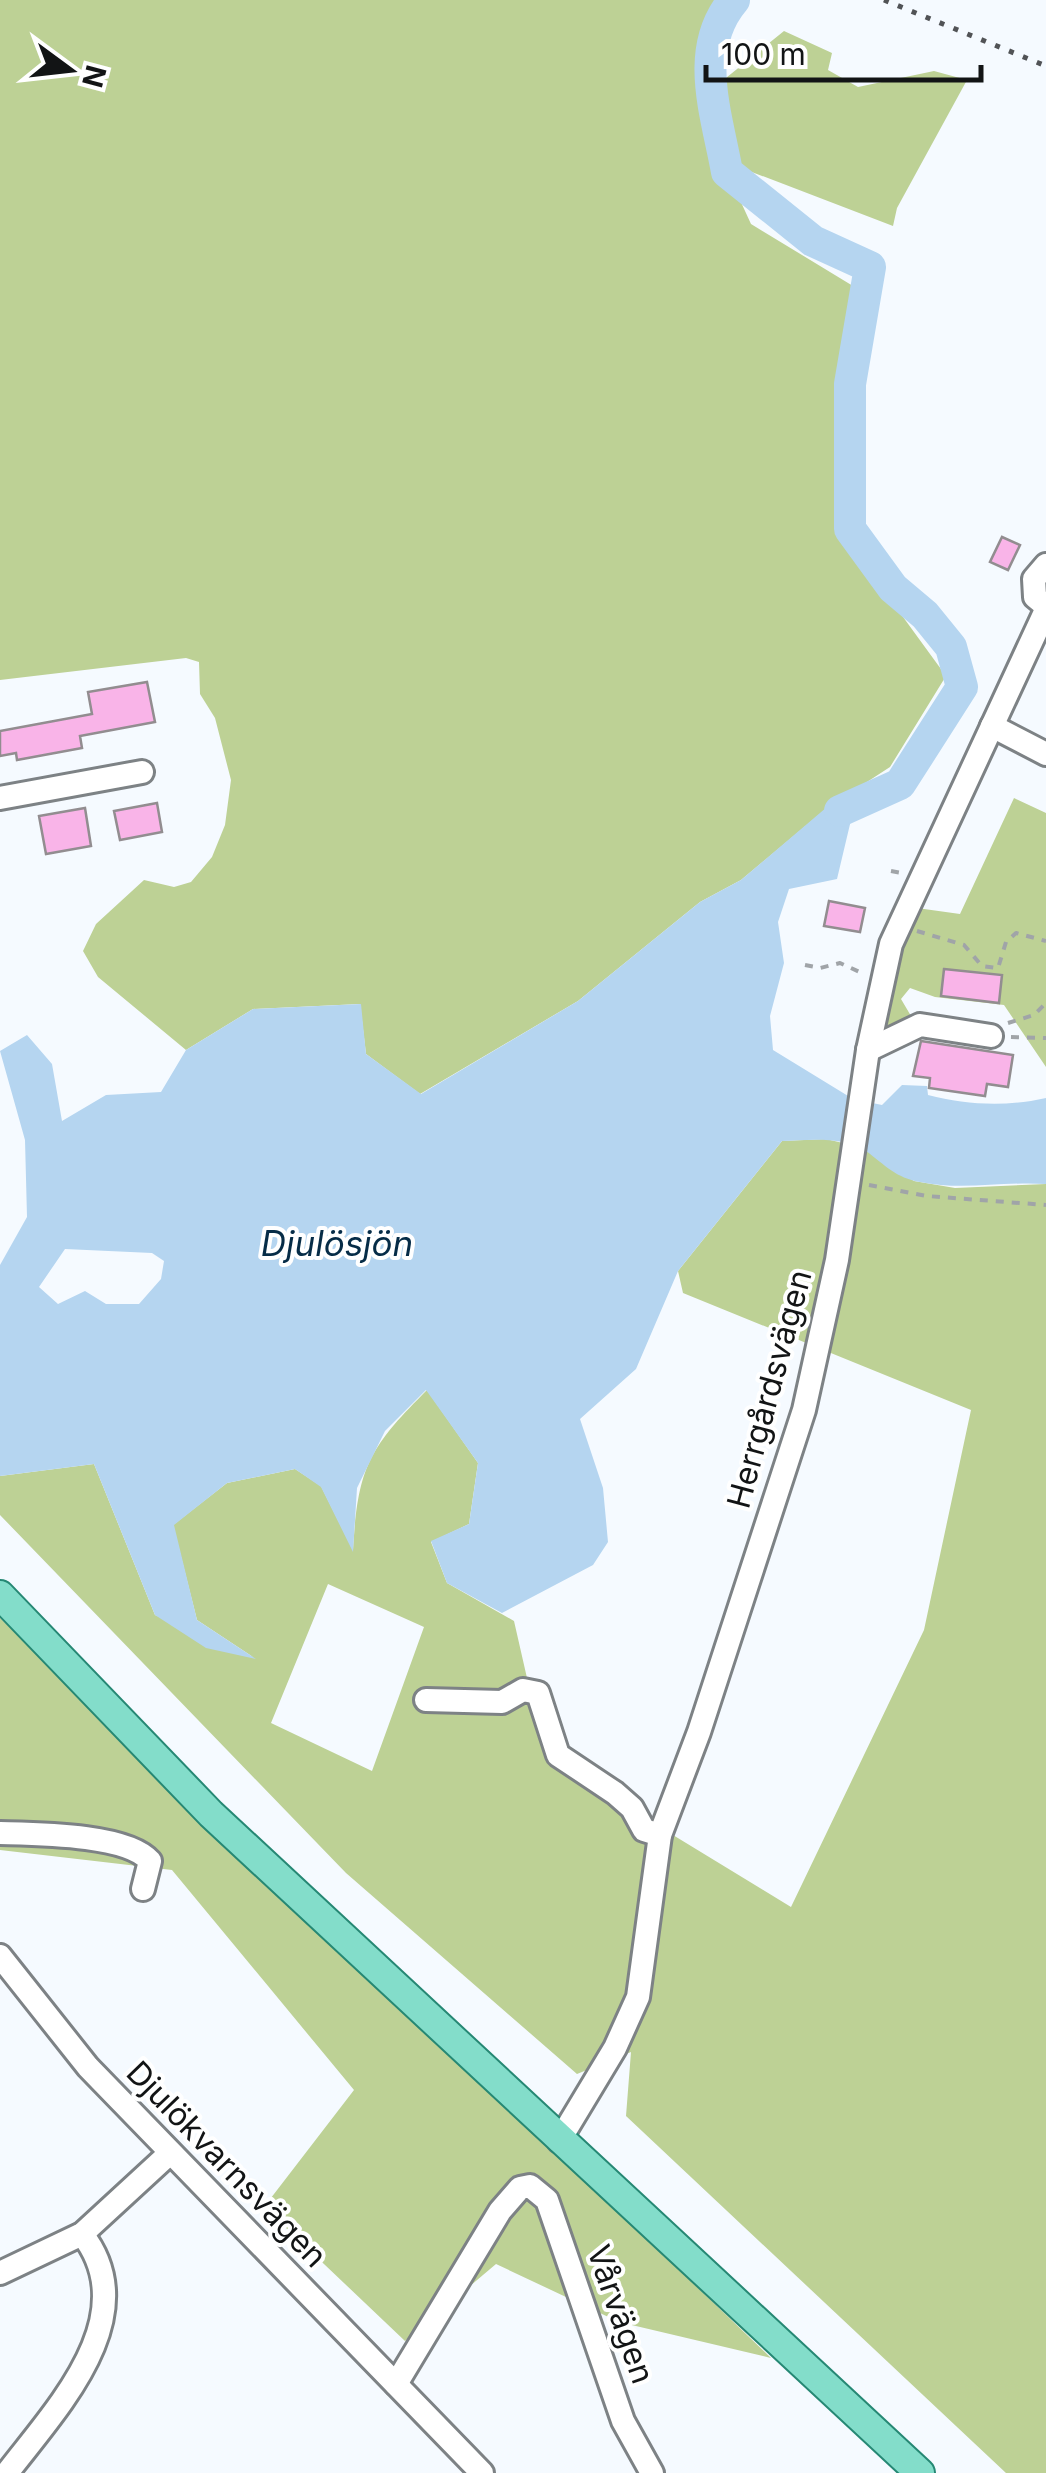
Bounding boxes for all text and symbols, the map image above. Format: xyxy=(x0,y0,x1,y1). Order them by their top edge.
north arrow xyxy=(20,20,120,120)
scale bar xyxy=(706,20,981,82)
text: 100 m xyxy=(721,36,806,72)
text: N xyxy=(75,62,113,91)
water label: Djulösjön xyxy=(261,1222,413,1264)
street label: Herrgårdsvägen xyxy=(718,1266,820,1512)
street label: Djulökvarnsvägen xyxy=(119,2053,335,2275)
street label: Vårvägen xyxy=(579,2240,663,2388)

